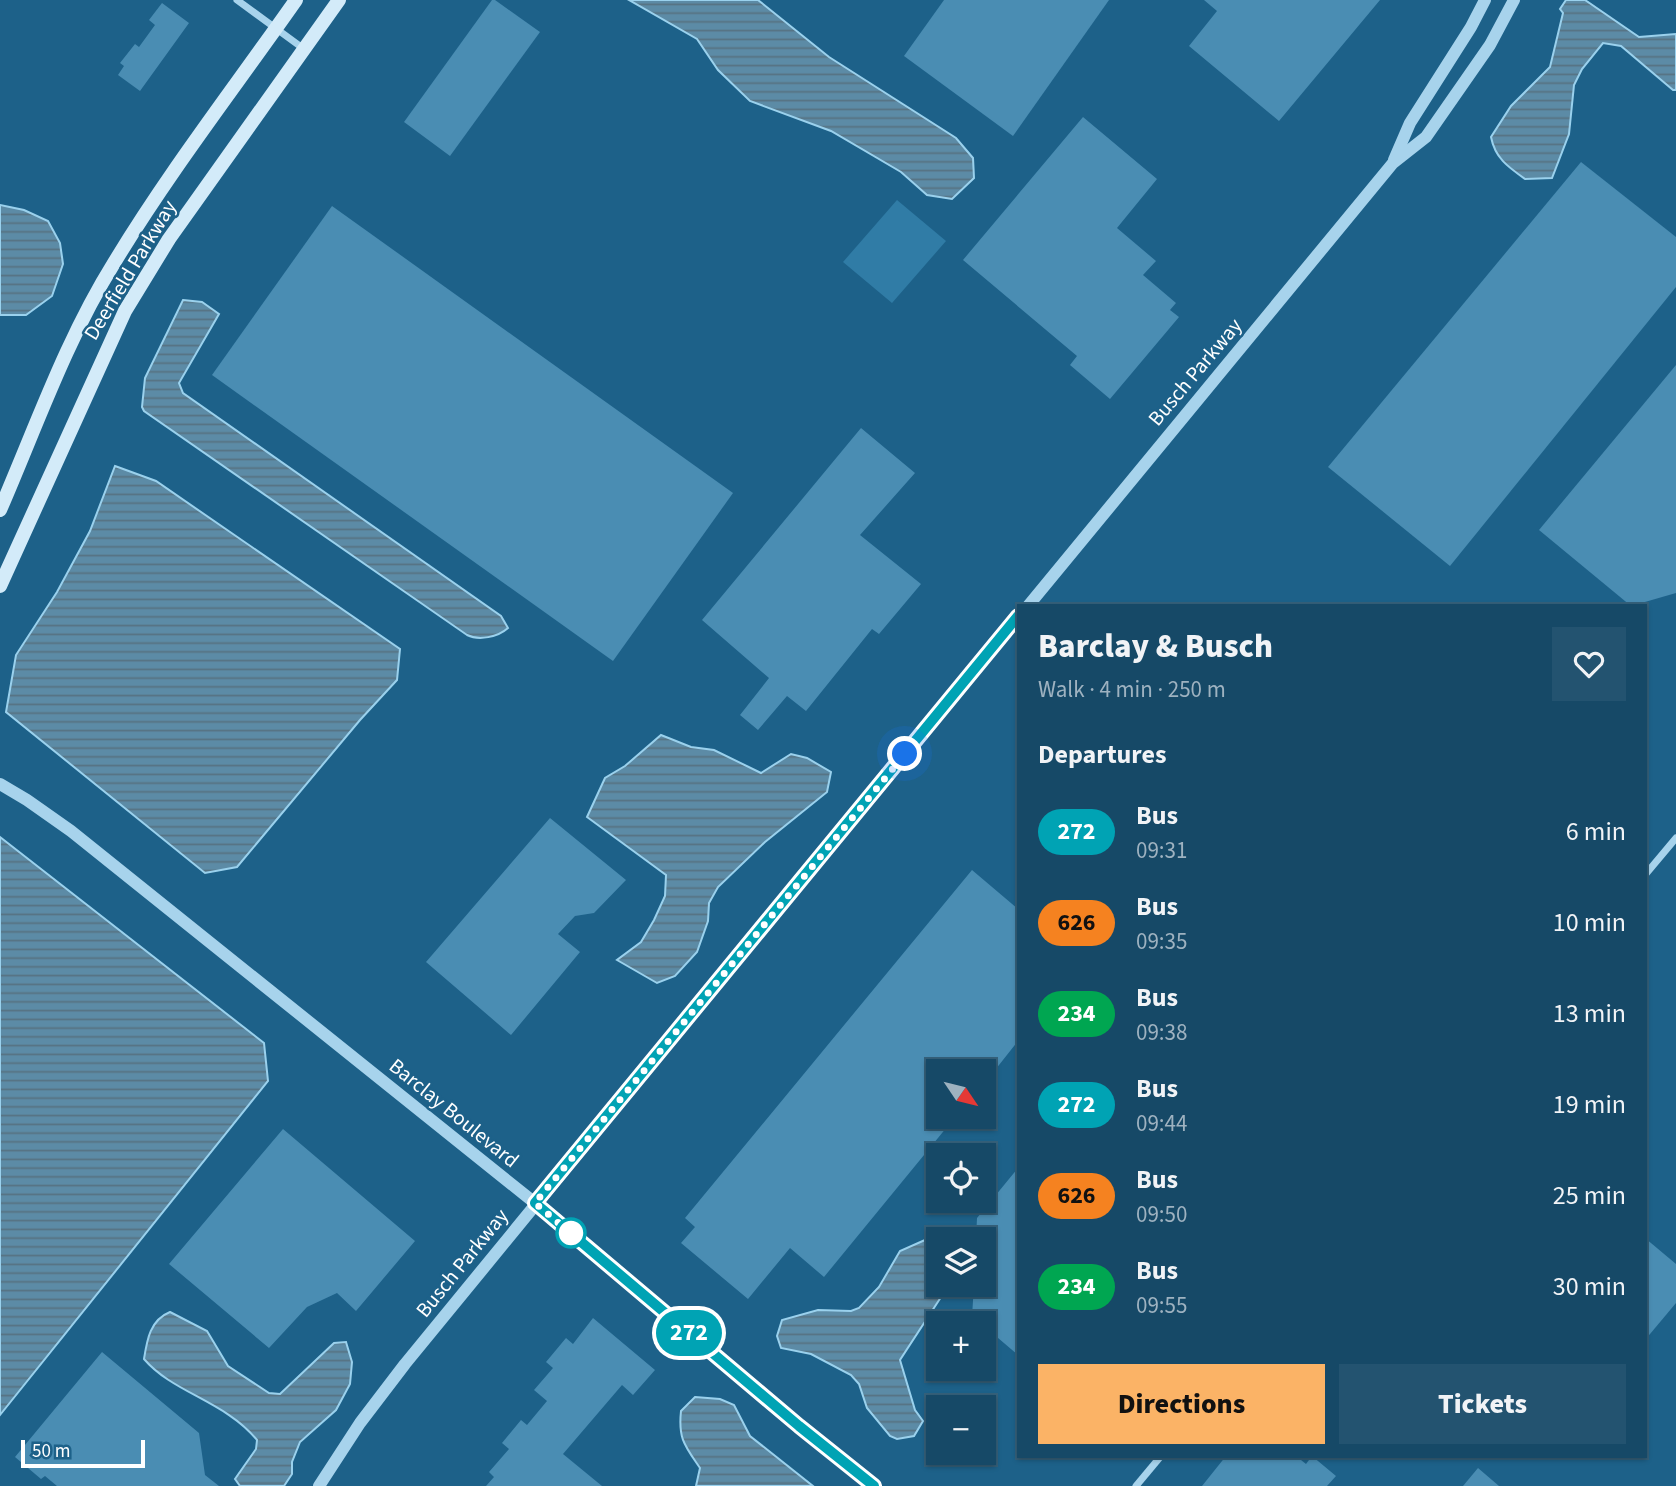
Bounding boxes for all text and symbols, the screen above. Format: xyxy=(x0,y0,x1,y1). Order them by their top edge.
street label: Deerfield Parkway xyxy=(76,194,184,346)
street label: Busch Parkway xyxy=(1141,312,1249,432)
text: Barclay & Busch xyxy=(1038,623,1273,670)
button: heart xyxy=(1552,627,1626,701)
text: Walk · 4 min · 250 m xyxy=(1038,673,1226,706)
your location xyxy=(887,736,922,771)
text: Departures xyxy=(1038,736,1166,773)
text: Bus xyxy=(1136,797,1178,834)
text: 6 min xyxy=(1566,813,1626,850)
text: 272 xyxy=(1057,814,1096,849)
text: 09:31 xyxy=(1136,834,1187,867)
text: Bus xyxy=(1136,888,1178,925)
text: 10 min xyxy=(1553,904,1626,941)
text: 626 xyxy=(1057,905,1096,940)
text: 09:35 xyxy=(1136,925,1187,958)
text: Bus xyxy=(1136,979,1178,1016)
text: 13 min xyxy=(1553,995,1626,1032)
text: 234 xyxy=(1057,996,1096,1031)
text: 09:38 xyxy=(1136,1016,1187,1049)
street label: Barclay Boulevard xyxy=(383,1051,525,1175)
north arrow xyxy=(926,1059,996,1129)
map controls xyxy=(926,1059,996,1465)
text: Bus xyxy=(1136,1070,1178,1107)
text: 19 min xyxy=(1553,1086,1626,1123)
text: 272 xyxy=(1057,1087,1096,1122)
text: 09:44 xyxy=(1136,1107,1187,1140)
button: locate xyxy=(926,1143,996,1213)
text: Bus xyxy=(1136,1161,1178,1198)
text: 25 min xyxy=(1553,1177,1626,1214)
text: 626 xyxy=(1057,1178,1096,1213)
text: 09:50 xyxy=(1136,1198,1187,1231)
street label: Busch Parkway xyxy=(409,1202,515,1324)
unlabelled marker xyxy=(556,1218,586,1248)
button: layers xyxy=(926,1227,996,1297)
text: Bus xyxy=(1136,1252,1178,1289)
text: 30 min xyxy=(1553,1268,1626,1305)
text: 234 xyxy=(1057,1269,1096,1304)
text: 09:55 xyxy=(1136,1289,1187,1322)
line badge: 272 xyxy=(649,1310,729,1356)
button: + xyxy=(926,1311,996,1381)
text: 272 xyxy=(670,1315,708,1350)
button: Directions xyxy=(1038,1364,1325,1444)
button: Tickets xyxy=(1339,1364,1626,1444)
button: − xyxy=(926,1395,996,1465)
scale bar xyxy=(21,1437,145,1469)
text: 50 m xyxy=(32,1438,70,1465)

